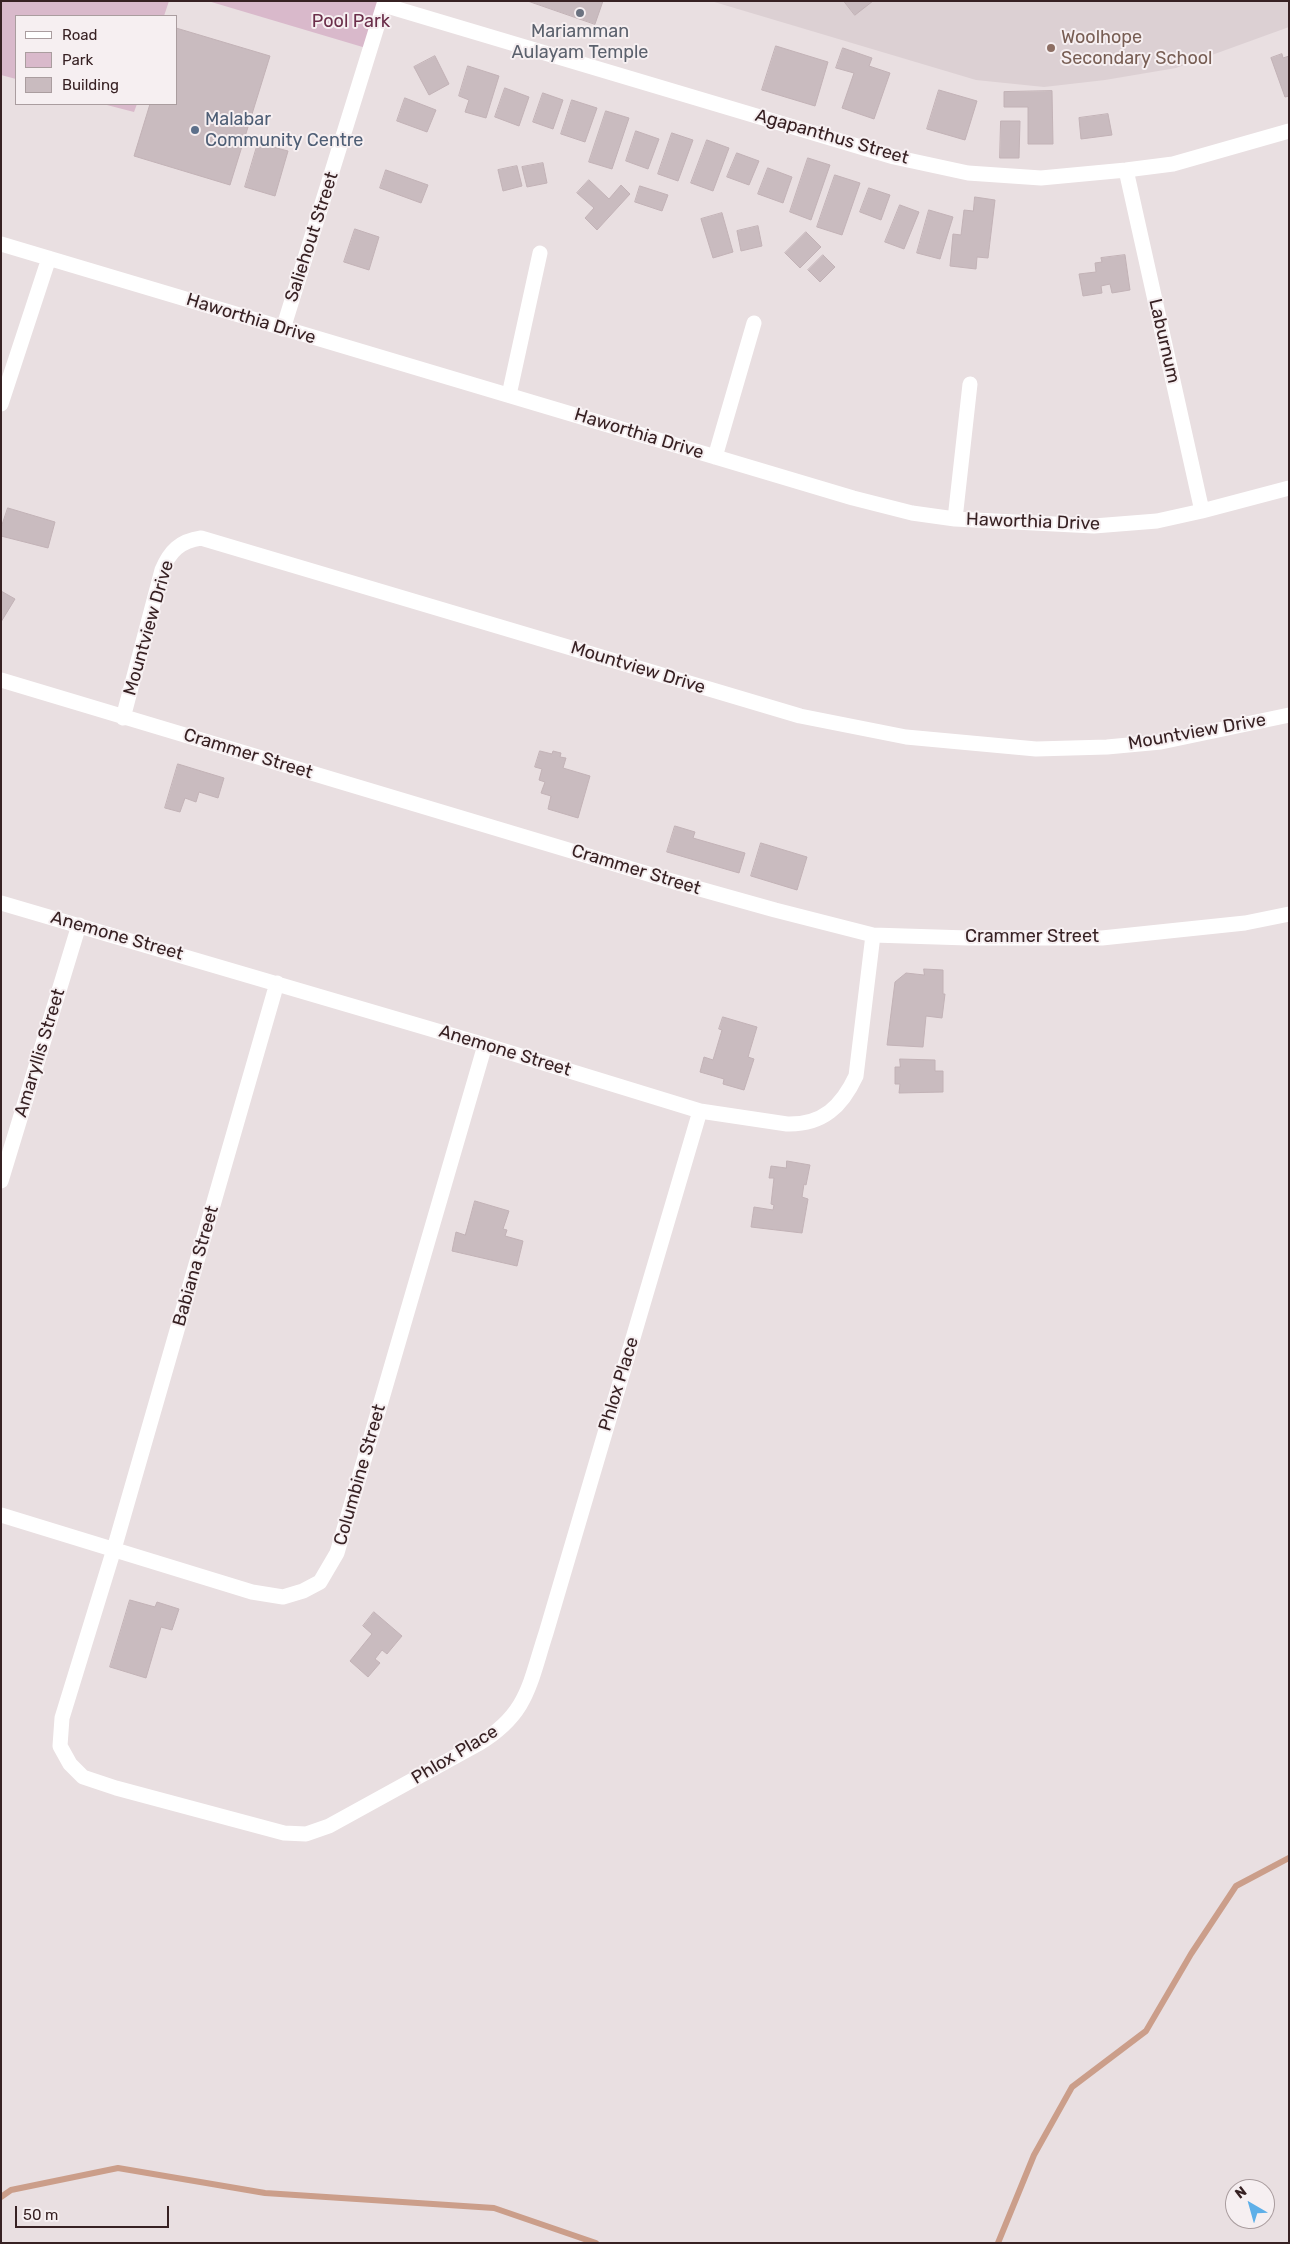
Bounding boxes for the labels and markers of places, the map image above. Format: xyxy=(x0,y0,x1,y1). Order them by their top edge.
marker: Mariamman Aulayam Temple xyxy=(574,7,586,19)
place label: Mariamman Aulayam Temple xyxy=(512,21,648,64)
place label: Woolhope Secondary School xyxy=(1061,27,1212,70)
marker: Woolhope Secondary School xyxy=(1045,42,1057,54)
place label: Malabar Community Centre xyxy=(205,109,363,152)
marker: Malabar Community Centre xyxy=(189,124,201,136)

